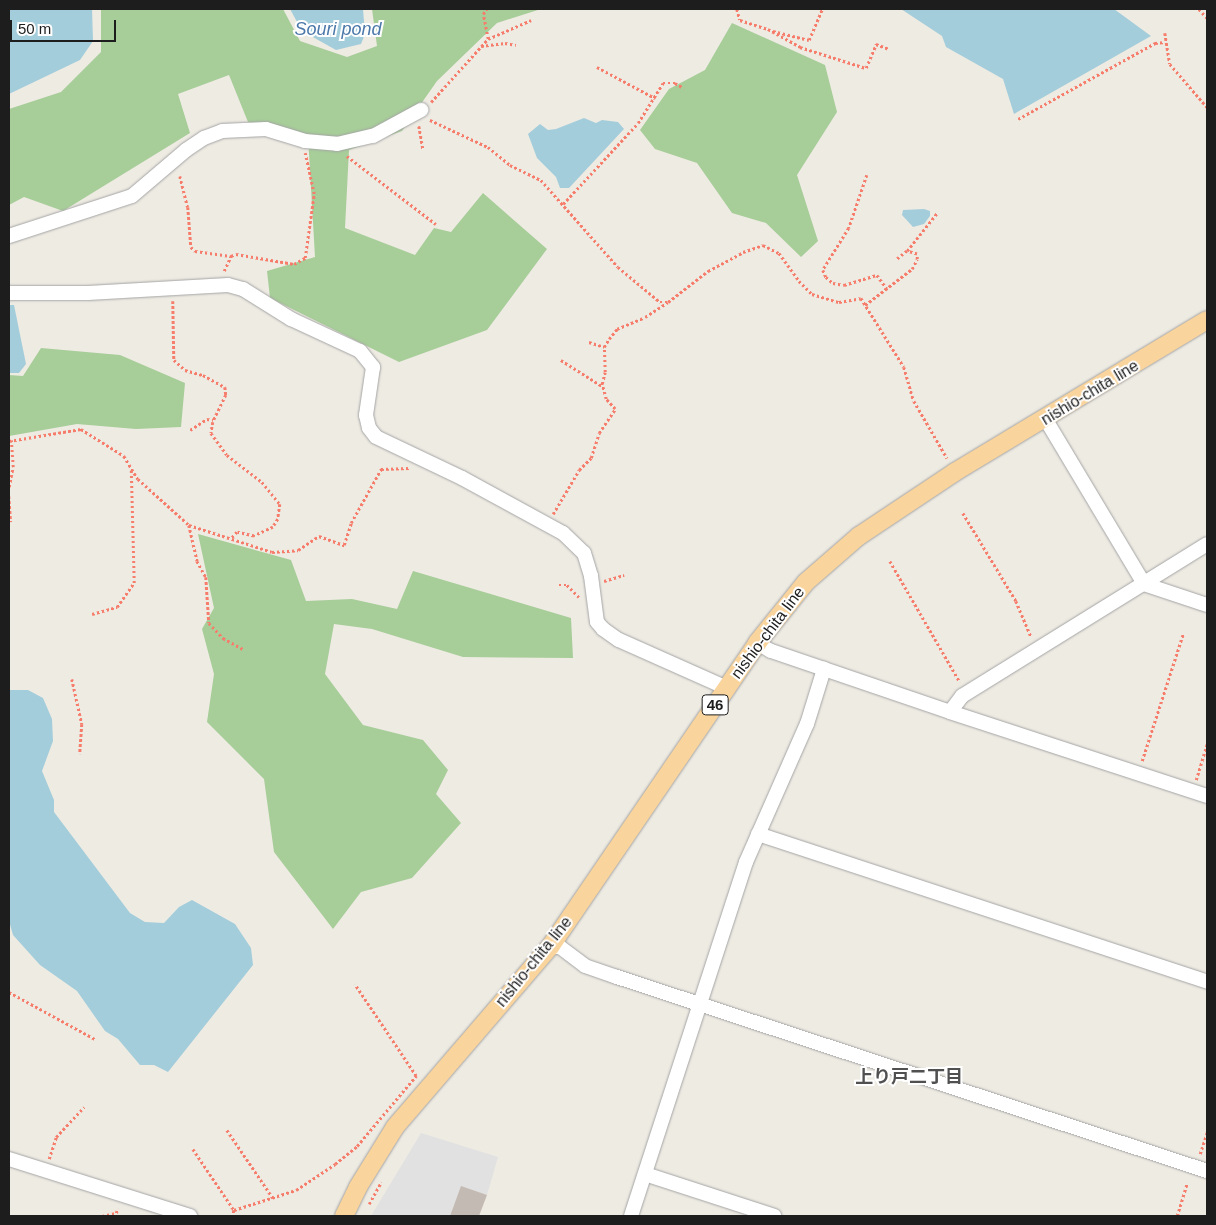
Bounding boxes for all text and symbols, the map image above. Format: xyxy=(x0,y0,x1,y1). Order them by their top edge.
scale bar xyxy=(12,10,119,42)
water label: Souri pond xyxy=(294,18,382,40)
text: 50 m xyxy=(18,20,51,37)
street label: nishio-chita line xyxy=(1038,356,1142,430)
street label: nishio-chita line xyxy=(727,583,809,683)
road number: 46 xyxy=(701,692,729,718)
street label: nishio-chita line xyxy=(492,913,576,1011)
district label: 上り戸二丁目 xyxy=(855,1066,963,1088)

